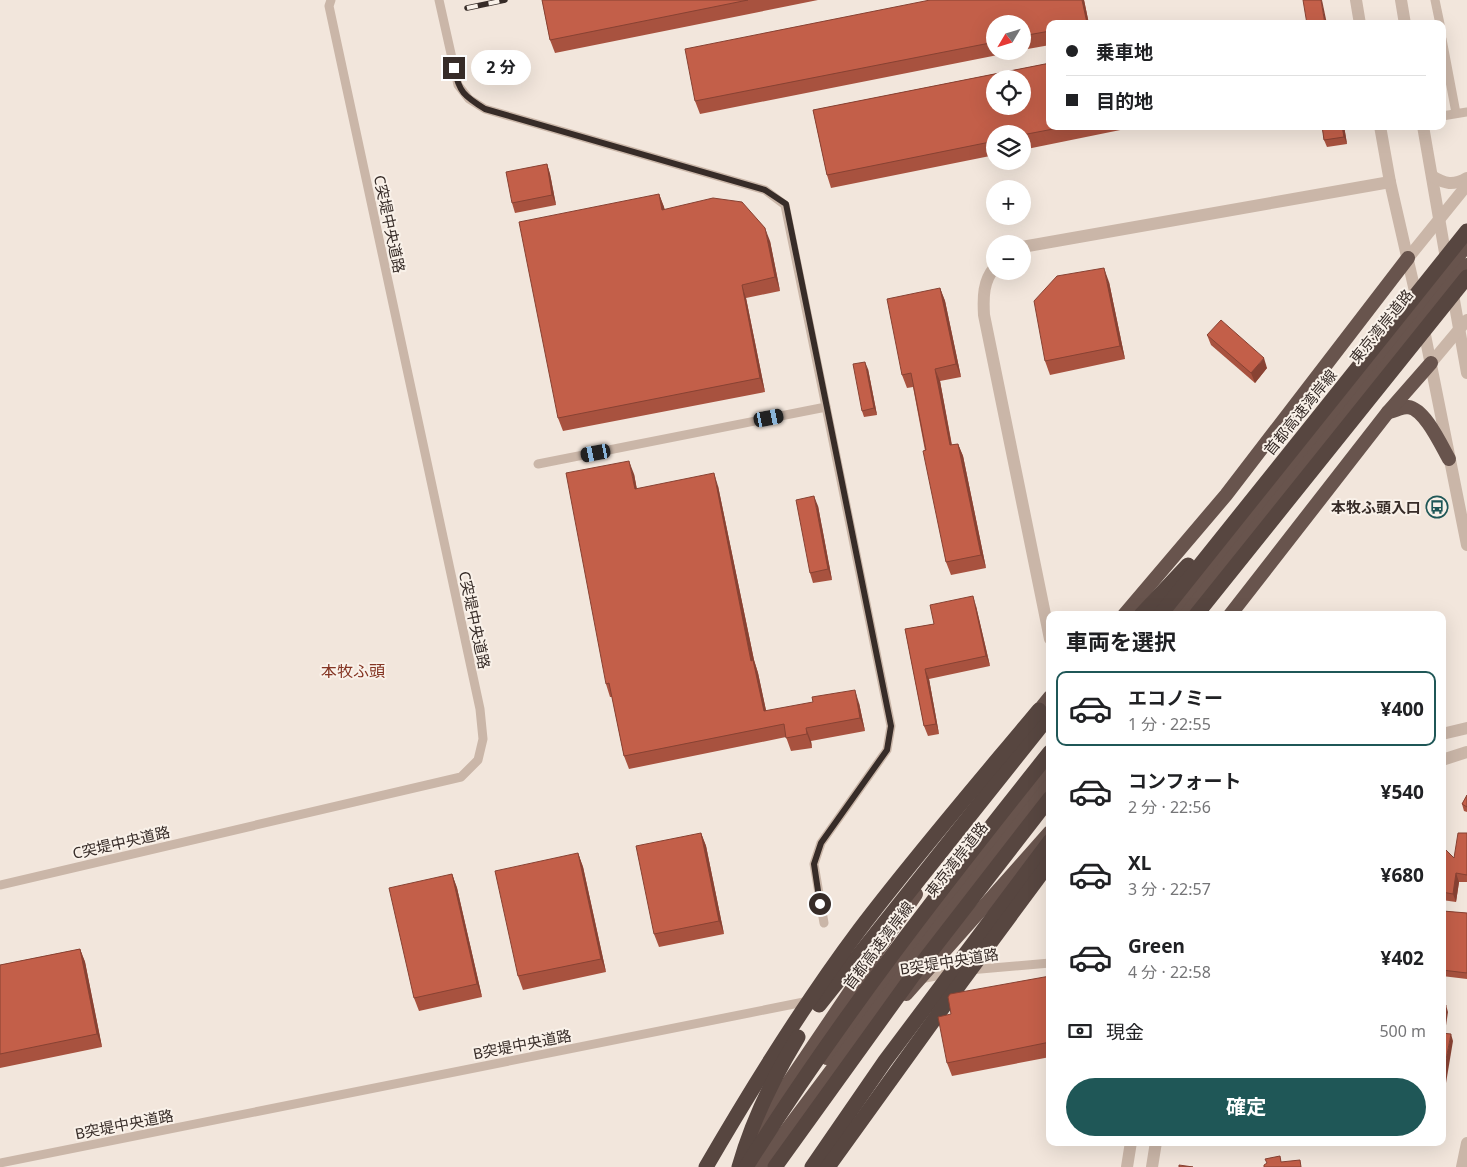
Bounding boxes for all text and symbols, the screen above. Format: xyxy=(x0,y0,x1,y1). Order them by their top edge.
north arrow xyxy=(986,15,1031,60)
map controls xyxy=(986,15,1031,280)
text: 乗車地 xyxy=(1096,39,1153,65)
callout: 2 分 xyxy=(472,50,532,86)
text: 2 分 xyxy=(486,56,516,78)
route end xyxy=(443,57,465,79)
button: locate xyxy=(986,70,1031,115)
text: 目的地 xyxy=(1096,88,1153,114)
button: layers xyxy=(986,125,1031,170)
street label: C突堤中央道路 xyxy=(370,173,410,275)
button: + xyxy=(986,180,1031,225)
button: − xyxy=(986,235,1031,280)
street label: 東京湾岸道路 xyxy=(1345,285,1417,367)
street label: 首都高速湾岸線 xyxy=(1259,365,1341,459)
car xyxy=(752,408,785,428)
car xyxy=(579,443,612,463)
bus stop icon: 本牧ふ頭入口 xyxy=(1425,495,1449,519)
place label: 本牧ふ頭入口 xyxy=(1331,497,1421,517)
street label: C突堤中央道路 xyxy=(455,569,495,671)
text: 車両を選択 xyxy=(1066,626,1176,656)
district label: 本牧ふ頭 xyxy=(321,660,385,682)
text: エコノミー xyxy=(1128,685,1223,711)
icon: car xyxy=(1068,686,1113,731)
text: ¥400 xyxy=(1381,696,1424,722)
text: 1 分 · 22:55 xyxy=(1128,713,1211,735)
text: コンフォート xyxy=(1128,768,1241,794)
icon: car xyxy=(1068,769,1113,814)
text: ¥540 xyxy=(1381,779,1424,805)
text: 2 分 · 22:56 xyxy=(1128,796,1211,818)
street label: 東京湾岸道路 xyxy=(920,817,992,901)
street label: C突堤中央道路 xyxy=(70,821,172,863)
text: XL xyxy=(1128,850,1151,876)
icon: car xyxy=(1068,852,1113,897)
text: ¥680 xyxy=(1381,862,1424,888)
text: 3 分 · 22:57 xyxy=(1128,878,1211,900)
route start xyxy=(809,893,831,915)
street label: 首都高速湾岸線 xyxy=(838,897,918,993)
text: Green xyxy=(1128,933,1185,959)
icon: car xyxy=(1068,935,1113,980)
street label: B突堤中央道路 xyxy=(898,943,1000,979)
text: ¥402 xyxy=(1381,945,1424,971)
text: 4 分 · 22:58 xyxy=(1128,961,1211,983)
icon: cash xyxy=(1066,1017,1094,1045)
text: 現金 xyxy=(1106,1019,1144,1045)
text: 500 m xyxy=(1379,1020,1426,1042)
street label: B突堤中央道路 xyxy=(471,1025,573,1063)
button: 確定 xyxy=(1066,1078,1426,1136)
street label: B突堤中央道路 xyxy=(73,1105,175,1143)

